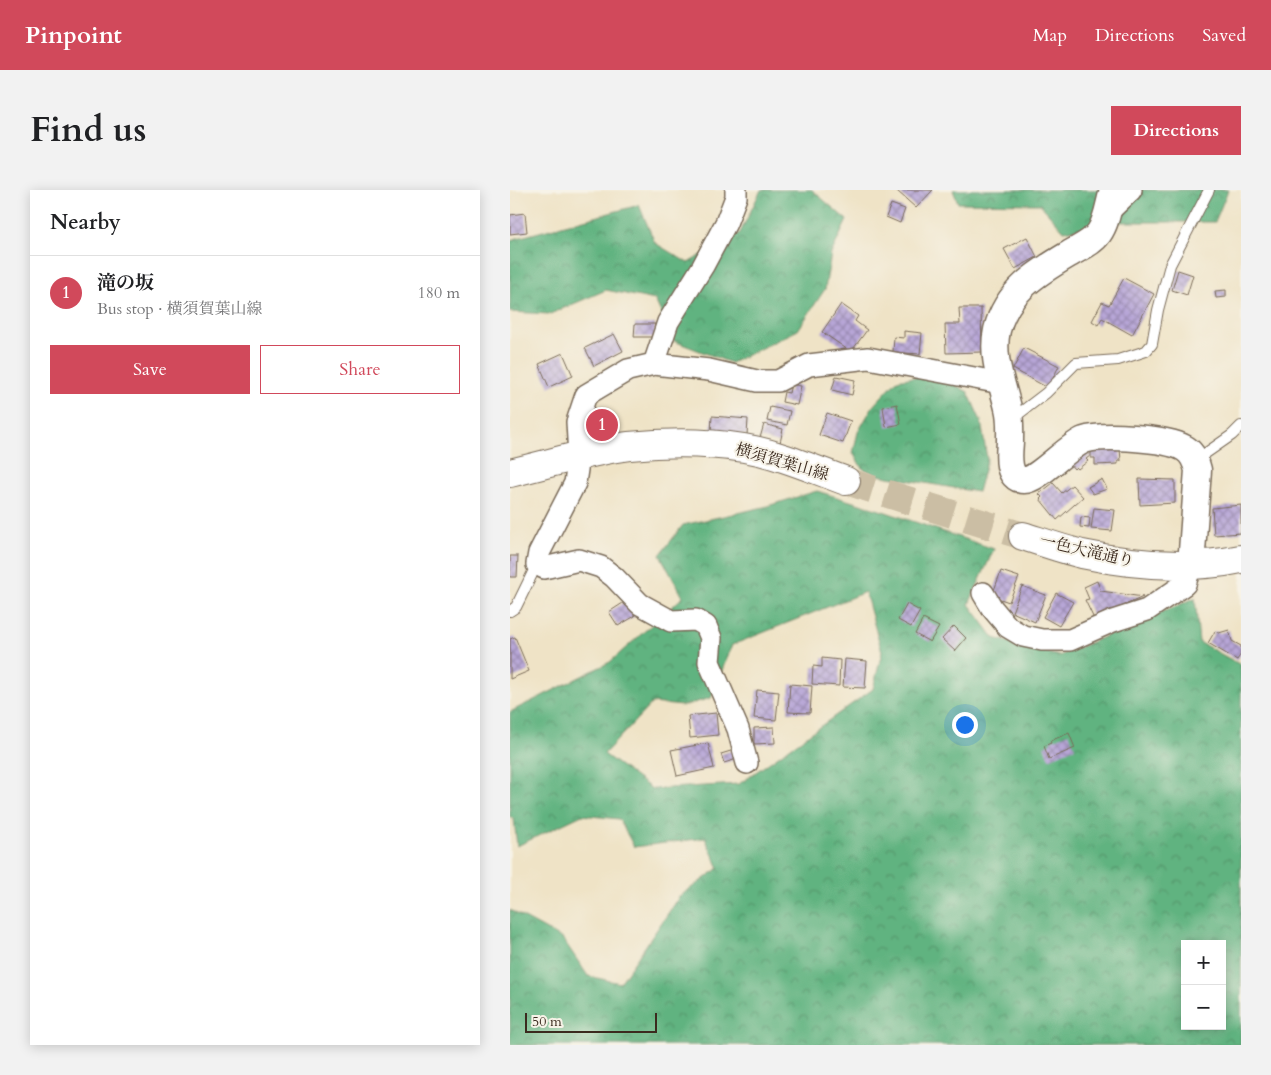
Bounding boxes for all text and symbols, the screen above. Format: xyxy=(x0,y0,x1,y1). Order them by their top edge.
text: Pinpoint xyxy=(25,19,122,52)
text: Map xyxy=(1033,23,1067,48)
text: Directions xyxy=(1095,23,1174,48)
text: Saved xyxy=(1202,23,1246,48)
text: Find us xyxy=(30,106,146,154)
button: Directions xyxy=(1111,106,1241,155)
text: Nearby xyxy=(50,208,121,237)
text: 滝の坂 xyxy=(97,270,154,296)
text: 1 xyxy=(62,282,70,304)
text: 180 m xyxy=(418,282,460,304)
text: Bus stop · 横須賀葉山線 xyxy=(97,298,263,320)
button: Save xyxy=(50,345,250,394)
button: Share xyxy=(260,345,460,394)
pin: 1 xyxy=(586,406,618,444)
street label: 横須賀葉山線 xyxy=(733,438,831,486)
street label: 一色大滝通り xyxy=(1038,529,1136,573)
your location xyxy=(952,712,978,738)
map controls xyxy=(1181,940,1226,1030)
button: + xyxy=(1181,940,1226,985)
button: − xyxy=(1181,985,1226,1030)
scale bar xyxy=(525,1010,658,1033)
text: 50 m xyxy=(532,1012,562,1031)

